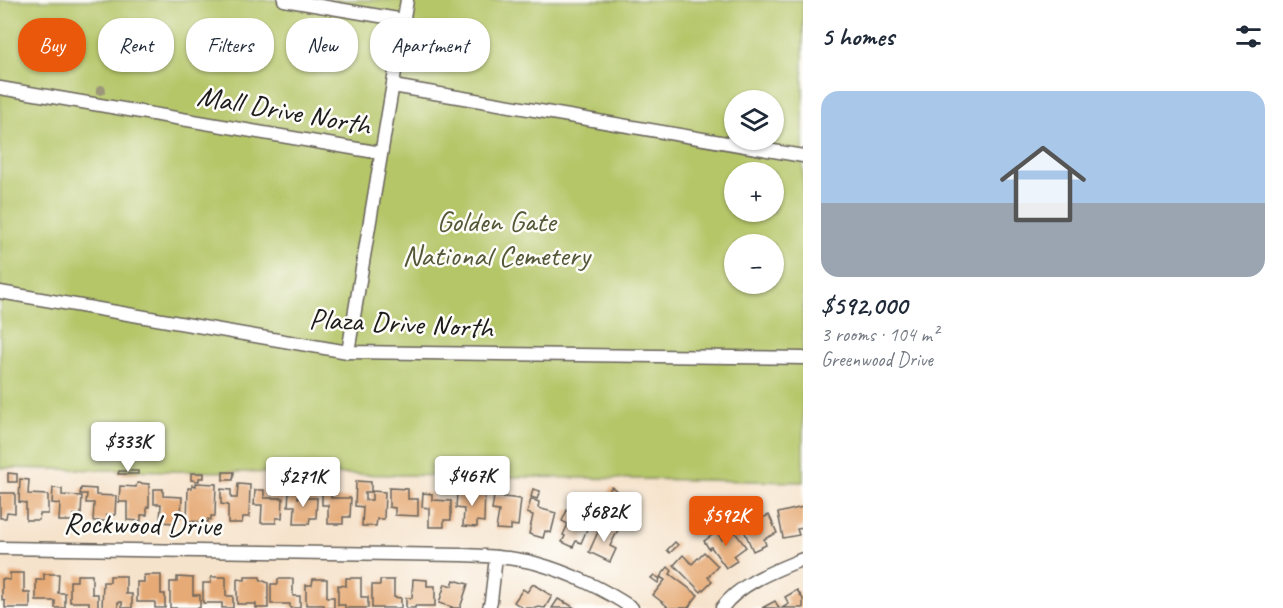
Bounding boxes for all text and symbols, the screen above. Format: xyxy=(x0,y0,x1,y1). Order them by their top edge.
chip: Buy xyxy=(18,18,86,72)
chip: Rent xyxy=(98,18,174,72)
chip: Filters xyxy=(186,18,274,72)
chip: New xyxy=(286,18,358,72)
chip: Apartment xyxy=(370,18,490,72)
text: 5 homes xyxy=(821,20,894,53)
icon: filters xyxy=(1232,20,1265,53)
street label: Mall Drive North xyxy=(195,76,376,144)
map controls xyxy=(724,90,784,294)
button: layers xyxy=(724,90,784,150)
icon: home xyxy=(989,130,1097,238)
button: + xyxy=(724,162,784,222)
park label: Golden Gate National Cemetery xyxy=(402,202,592,274)
button: − xyxy=(724,234,784,294)
text: $592,000 xyxy=(821,289,907,322)
street label: Plaza Drive North xyxy=(308,299,496,347)
text: 3 rooms · 104 m² xyxy=(821,322,938,347)
text: Greenwood Drive xyxy=(821,347,933,372)
pin: $333K xyxy=(86,422,170,473)
text: $333K xyxy=(105,429,151,454)
pin: $467K xyxy=(430,456,514,507)
pin: $271K xyxy=(261,457,345,508)
text: $467K xyxy=(449,463,495,488)
text: $271K xyxy=(280,464,326,489)
pin: $682K xyxy=(562,492,646,543)
pin: $592K xyxy=(684,496,768,547)
text: $682K xyxy=(581,499,627,524)
text: $592K xyxy=(703,503,749,528)
street label: Rockwood Drive xyxy=(63,504,223,544)

